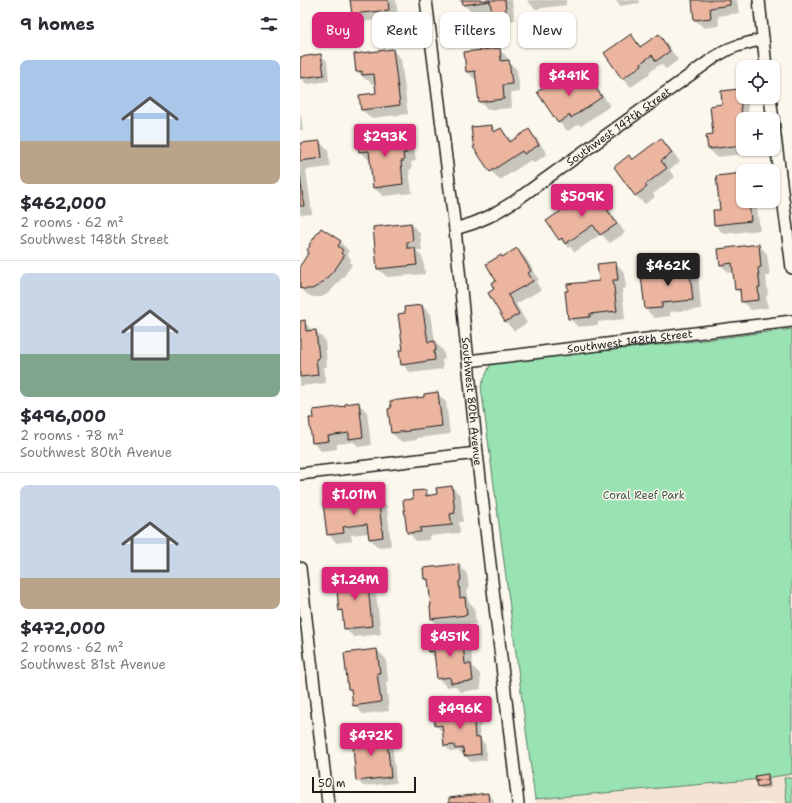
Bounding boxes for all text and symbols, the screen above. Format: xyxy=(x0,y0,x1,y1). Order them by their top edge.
chip: Buy xyxy=(312,12,364,48)
chip: Rent xyxy=(372,12,432,48)
chip: Filters xyxy=(440,12,510,48)
chip: New xyxy=(518,12,576,48)
text: 9 homes xyxy=(20,13,95,35)
icon: filters xyxy=(258,13,280,35)
map controls xyxy=(736,60,780,208)
button: locate xyxy=(736,60,780,104)
pin: $441K xyxy=(541,63,597,97)
text: $441K xyxy=(549,67,589,84)
street label: Southwest 147th Street xyxy=(563,84,674,169)
icon: home xyxy=(114,86,186,158)
button: + xyxy=(736,112,780,156)
pin: $293K xyxy=(357,124,413,158)
text: $293K xyxy=(363,128,407,145)
button: − xyxy=(736,164,780,208)
pin: $509K xyxy=(554,184,610,218)
text: $509K xyxy=(560,188,604,205)
text: $462,000 xyxy=(20,192,106,214)
text: 2 rooms · 62 m² xyxy=(20,214,124,231)
text: Southwest 148th Street xyxy=(20,231,169,248)
pin: $462K xyxy=(640,253,696,287)
text: $462K xyxy=(646,257,690,274)
icon: home xyxy=(114,299,186,371)
street label: Southwest 148th Street xyxy=(566,326,694,356)
street label: Southwest 80th Avenue xyxy=(458,336,486,466)
text: $496,000 xyxy=(20,405,106,427)
text: 2 rooms · 78 m² xyxy=(20,427,124,444)
text: Southwest 80th Avenue xyxy=(20,444,172,461)
pin: $1.01M xyxy=(321,482,387,516)
text: $1.01M xyxy=(331,486,377,503)
park label: Coral Reef Park xyxy=(603,488,685,503)
icon: home xyxy=(114,511,186,583)
pin: $1.24M xyxy=(322,567,388,601)
text: $1.24M xyxy=(331,571,379,588)
text: $472,000 xyxy=(20,617,105,639)
pin: $451K xyxy=(422,624,478,658)
text: $451K xyxy=(430,628,470,645)
text: 2 rooms · 62 m² xyxy=(20,639,124,656)
text: Southwest 81st Avenue xyxy=(20,656,166,673)
pin: $496K xyxy=(432,696,488,730)
text: $496K xyxy=(438,700,482,717)
pin: $472K xyxy=(343,723,399,757)
text: $472K xyxy=(349,727,393,744)
scale bar xyxy=(312,775,416,794)
text: 50 m xyxy=(318,776,346,791)

